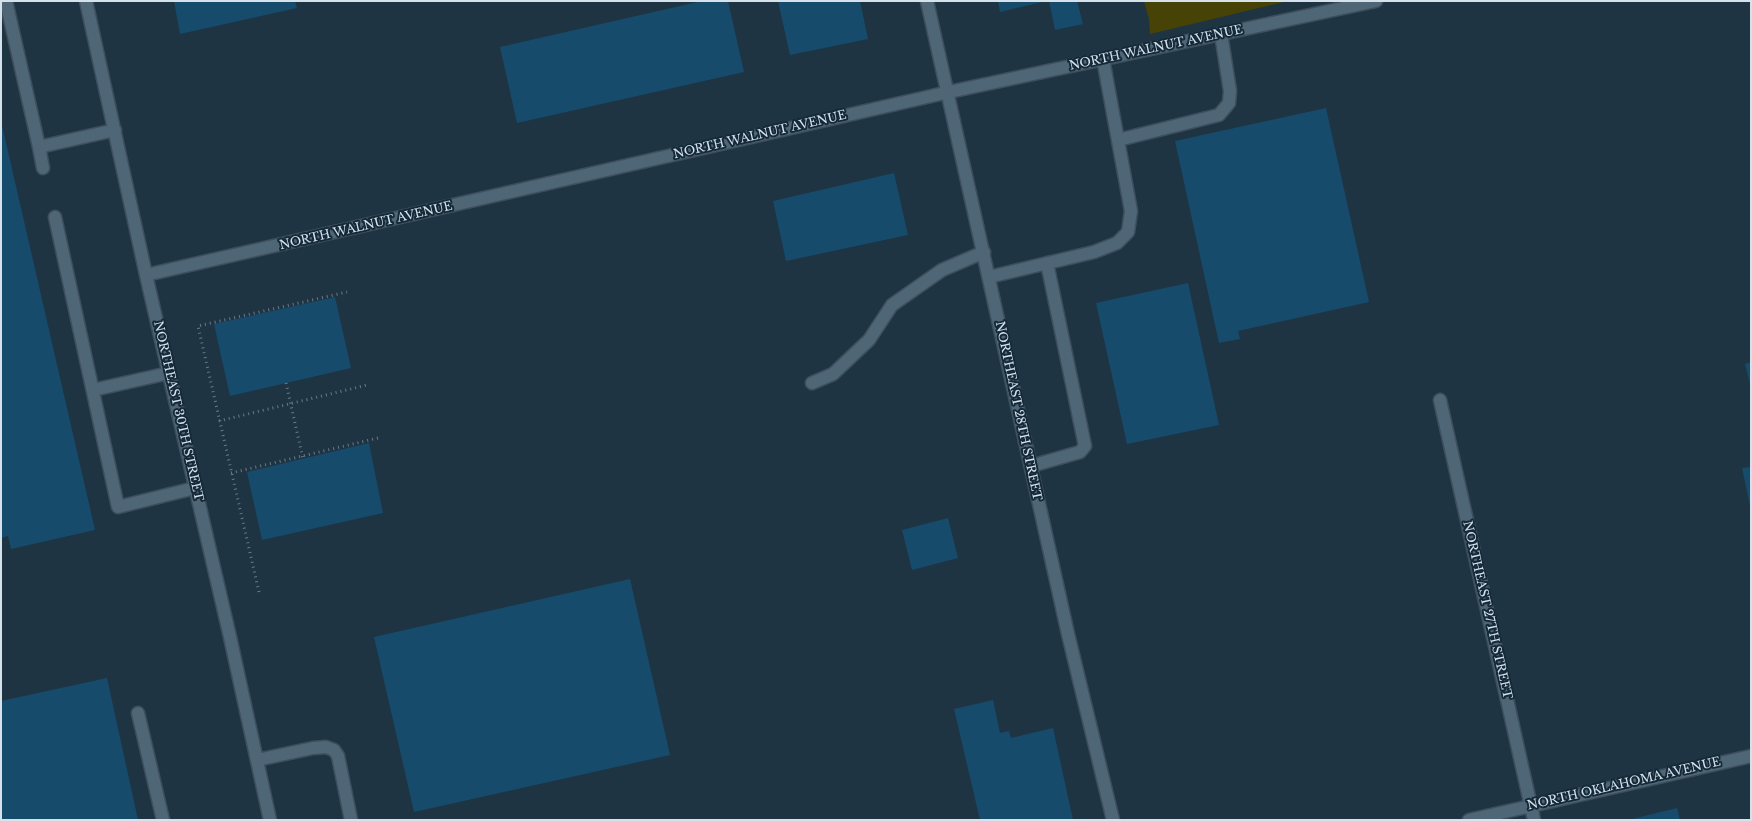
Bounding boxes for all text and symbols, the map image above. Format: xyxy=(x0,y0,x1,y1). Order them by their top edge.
street label: NORTH WALNUT AVENUE xyxy=(1068,23,1244,73)
street label: NORTH WALNUT AVENUE xyxy=(672,108,848,162)
street label: NORTH WALNUT AVENUE xyxy=(278,199,454,253)
street label: NORTHEAST 30TH STREET xyxy=(150,320,206,502)
street label: NORTHEAST 28TH STREET xyxy=(992,320,1044,502)
street label: NORTHEAST 27TH STREET xyxy=(1459,520,1515,700)
street label: NORTH OKLAHOMA AVENUE xyxy=(1526,755,1722,813)

